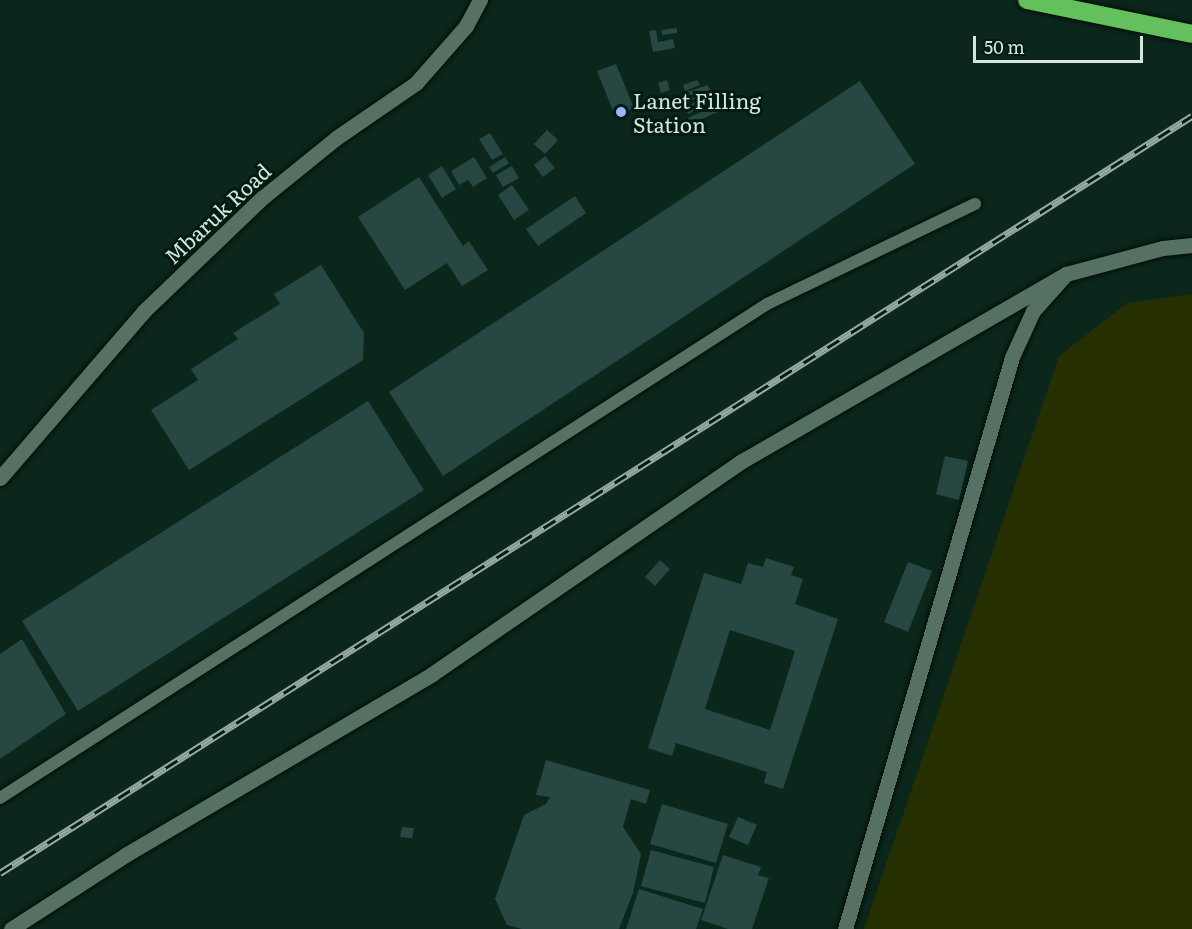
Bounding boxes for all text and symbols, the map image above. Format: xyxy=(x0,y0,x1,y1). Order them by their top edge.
scale bar xyxy=(976,24,1146,62)
text: 50 m xyxy=(984,33,1025,60)
place label: Lanet Filling Station xyxy=(633,87,761,137)
marker: Lanet Filling Station xyxy=(614,105,628,119)
street label: Mbaruk Road xyxy=(159,158,275,268)

